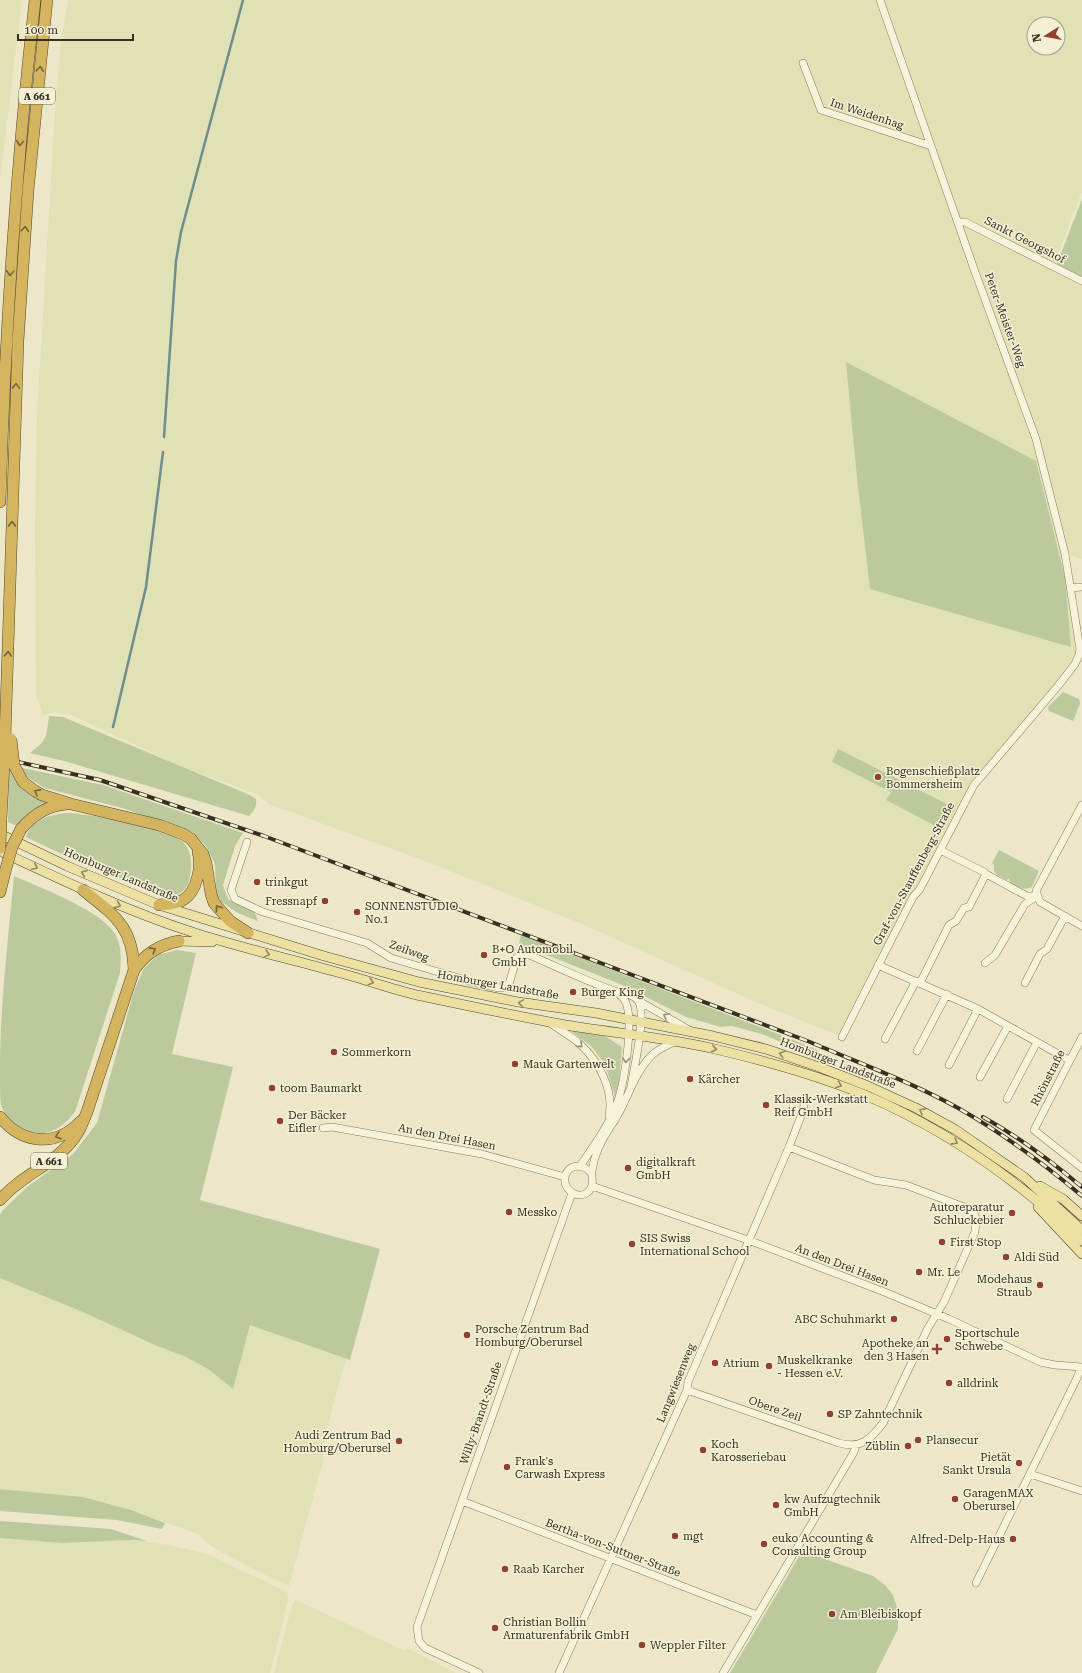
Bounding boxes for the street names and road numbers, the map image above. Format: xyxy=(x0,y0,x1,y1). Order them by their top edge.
road number: A 661 xyxy=(19,88,55,104)
street label: Im Weidenhag xyxy=(829,96,906,132)
street label: Sankt Georgshof xyxy=(982,214,1068,266)
street label: Peter-Meister-Weg xyxy=(982,271,1028,370)
street label: Graf-von-Stauffenberg-Straße xyxy=(871,800,957,948)
street label: Homburger Landstraße xyxy=(62,845,180,905)
street label: Zeilweg xyxy=(388,938,431,964)
street label: Homburger Landstraße xyxy=(436,968,560,1002)
street label: Homburger Landstraße xyxy=(778,1035,898,1091)
street label: Rhönstraße xyxy=(1028,1048,1068,1108)
street label: An den Drei Hasen xyxy=(397,1121,497,1153)
road number: A 661 xyxy=(31,1153,67,1169)
street label: An den Drei Hasen xyxy=(793,1241,891,1289)
street label: Langwiesenweg xyxy=(654,1341,698,1425)
street label: Willy-Brandt-Straße xyxy=(457,1360,505,1466)
street label: Obere Zeil xyxy=(747,1394,804,1424)
street label: Bertha-von-Suttner-Straße xyxy=(544,1516,682,1580)

